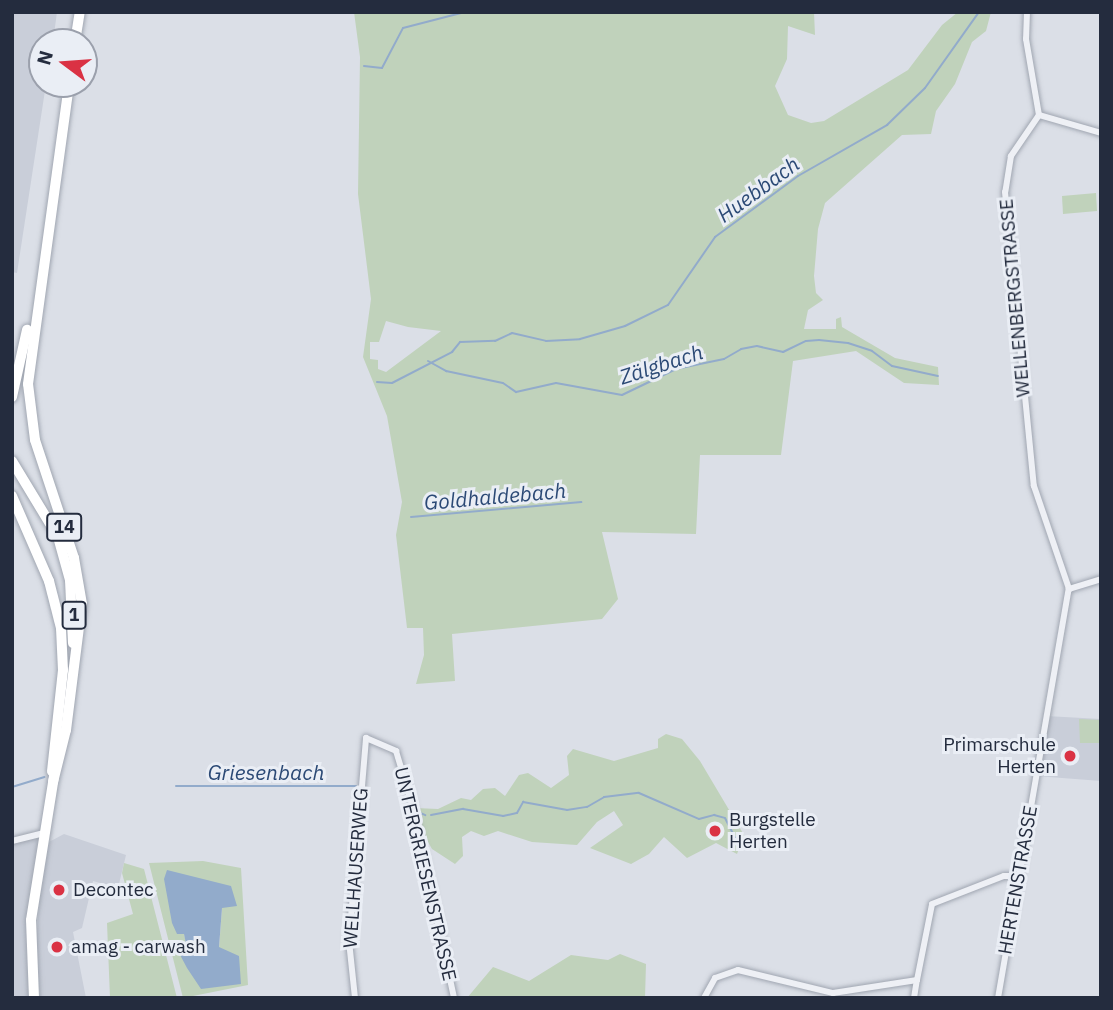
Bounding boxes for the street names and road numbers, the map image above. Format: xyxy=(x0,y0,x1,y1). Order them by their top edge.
street label: WELLENBERGSTRASSE xyxy=(995,198,1035,398)
road number: 14 xyxy=(45,512,83,542)
road number: 1 xyxy=(60,600,88,630)
street label: UNTERGRIESENSTRASSE xyxy=(389,765,461,983)
street label: WELLHAUSERWEG xyxy=(339,787,373,949)
street label: HERTENSTRASSE xyxy=(994,804,1042,956)

